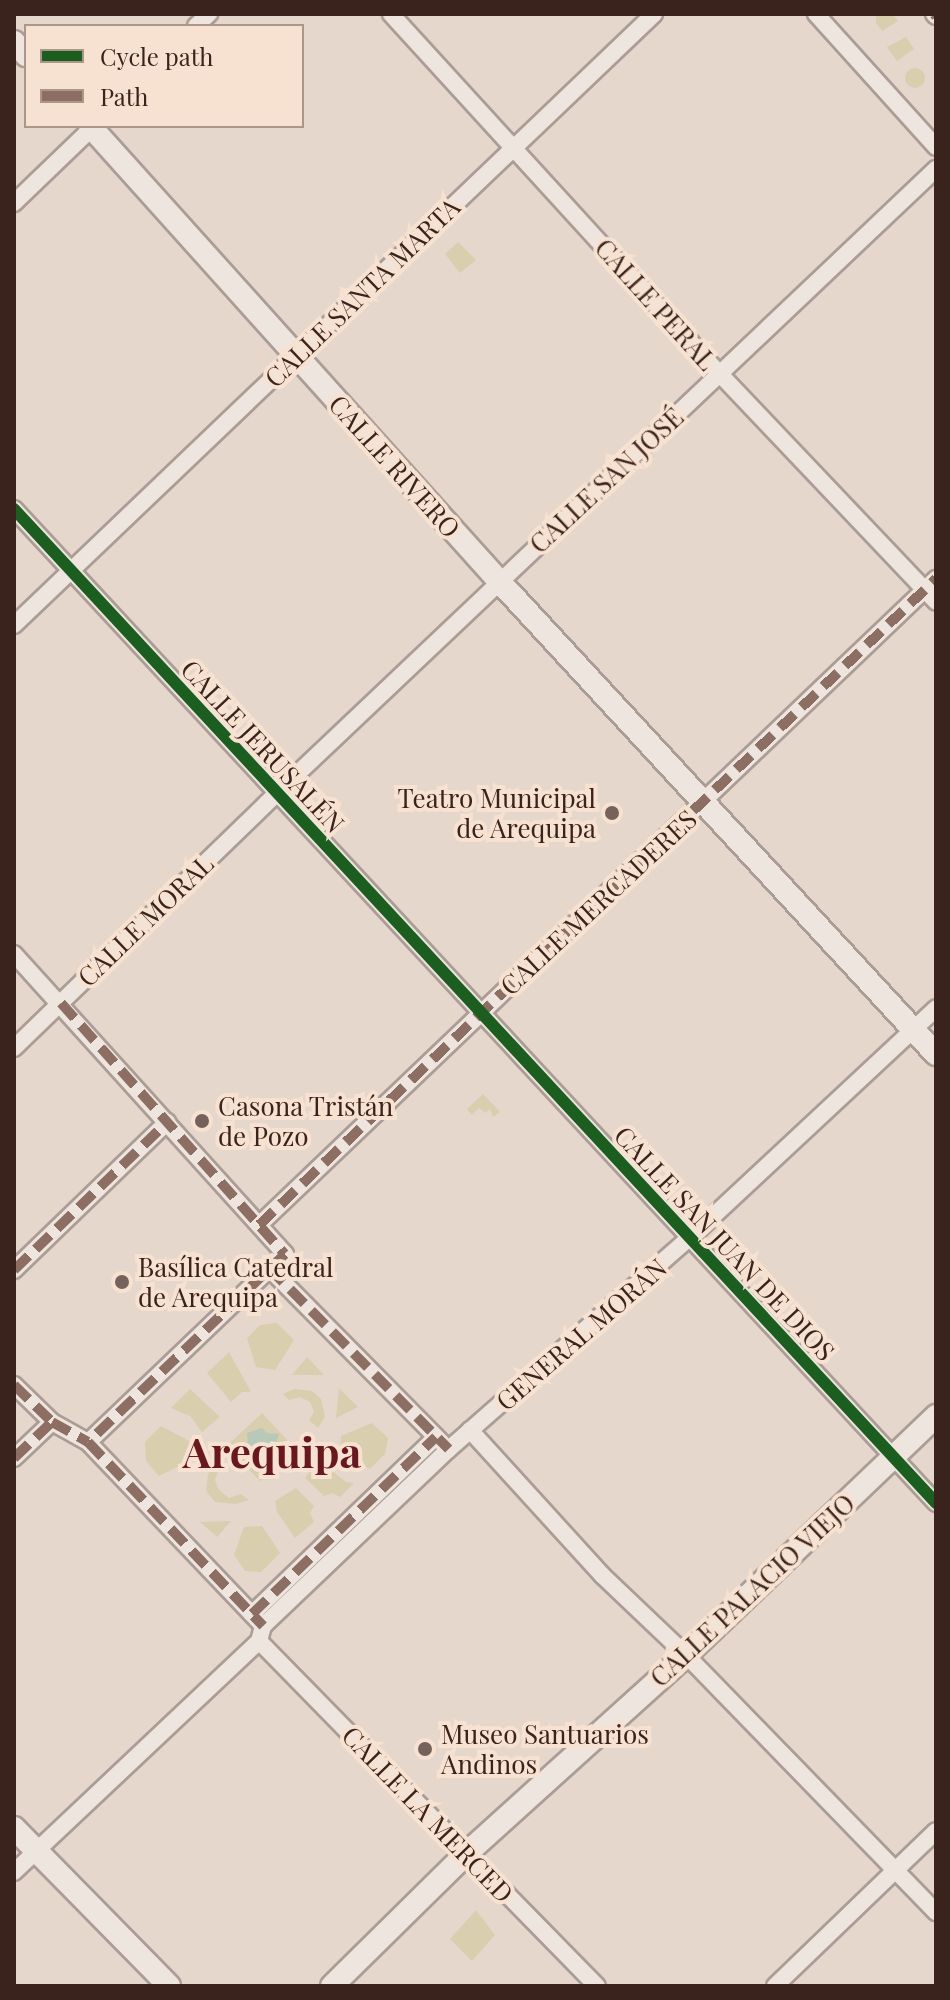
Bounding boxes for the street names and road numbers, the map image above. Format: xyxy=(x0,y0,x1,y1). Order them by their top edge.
street label: CALLE SANTA MARTA xyxy=(258,191,466,393)
street label: CALLE PERAL xyxy=(589,232,723,376)
street label: CALLE RIVERO xyxy=(323,388,467,544)
street label: CALLE SAN JOSÉ xyxy=(523,401,689,559)
street label: CALLE JERUSALÉN xyxy=(175,653,351,839)
street label: CALLE MERCADERES xyxy=(493,803,703,1001)
street label: CALLE MORAL xyxy=(71,848,219,992)
street label: CALLE SAN JUAN DE DIOS xyxy=(608,1119,842,1367)
street label: GENERAL MORÁN xyxy=(490,1252,672,1416)
street label: CALLE PALACIO VIEJO xyxy=(643,1487,861,1693)
street label: CALLE LA MERCED xyxy=(336,1719,520,1909)

